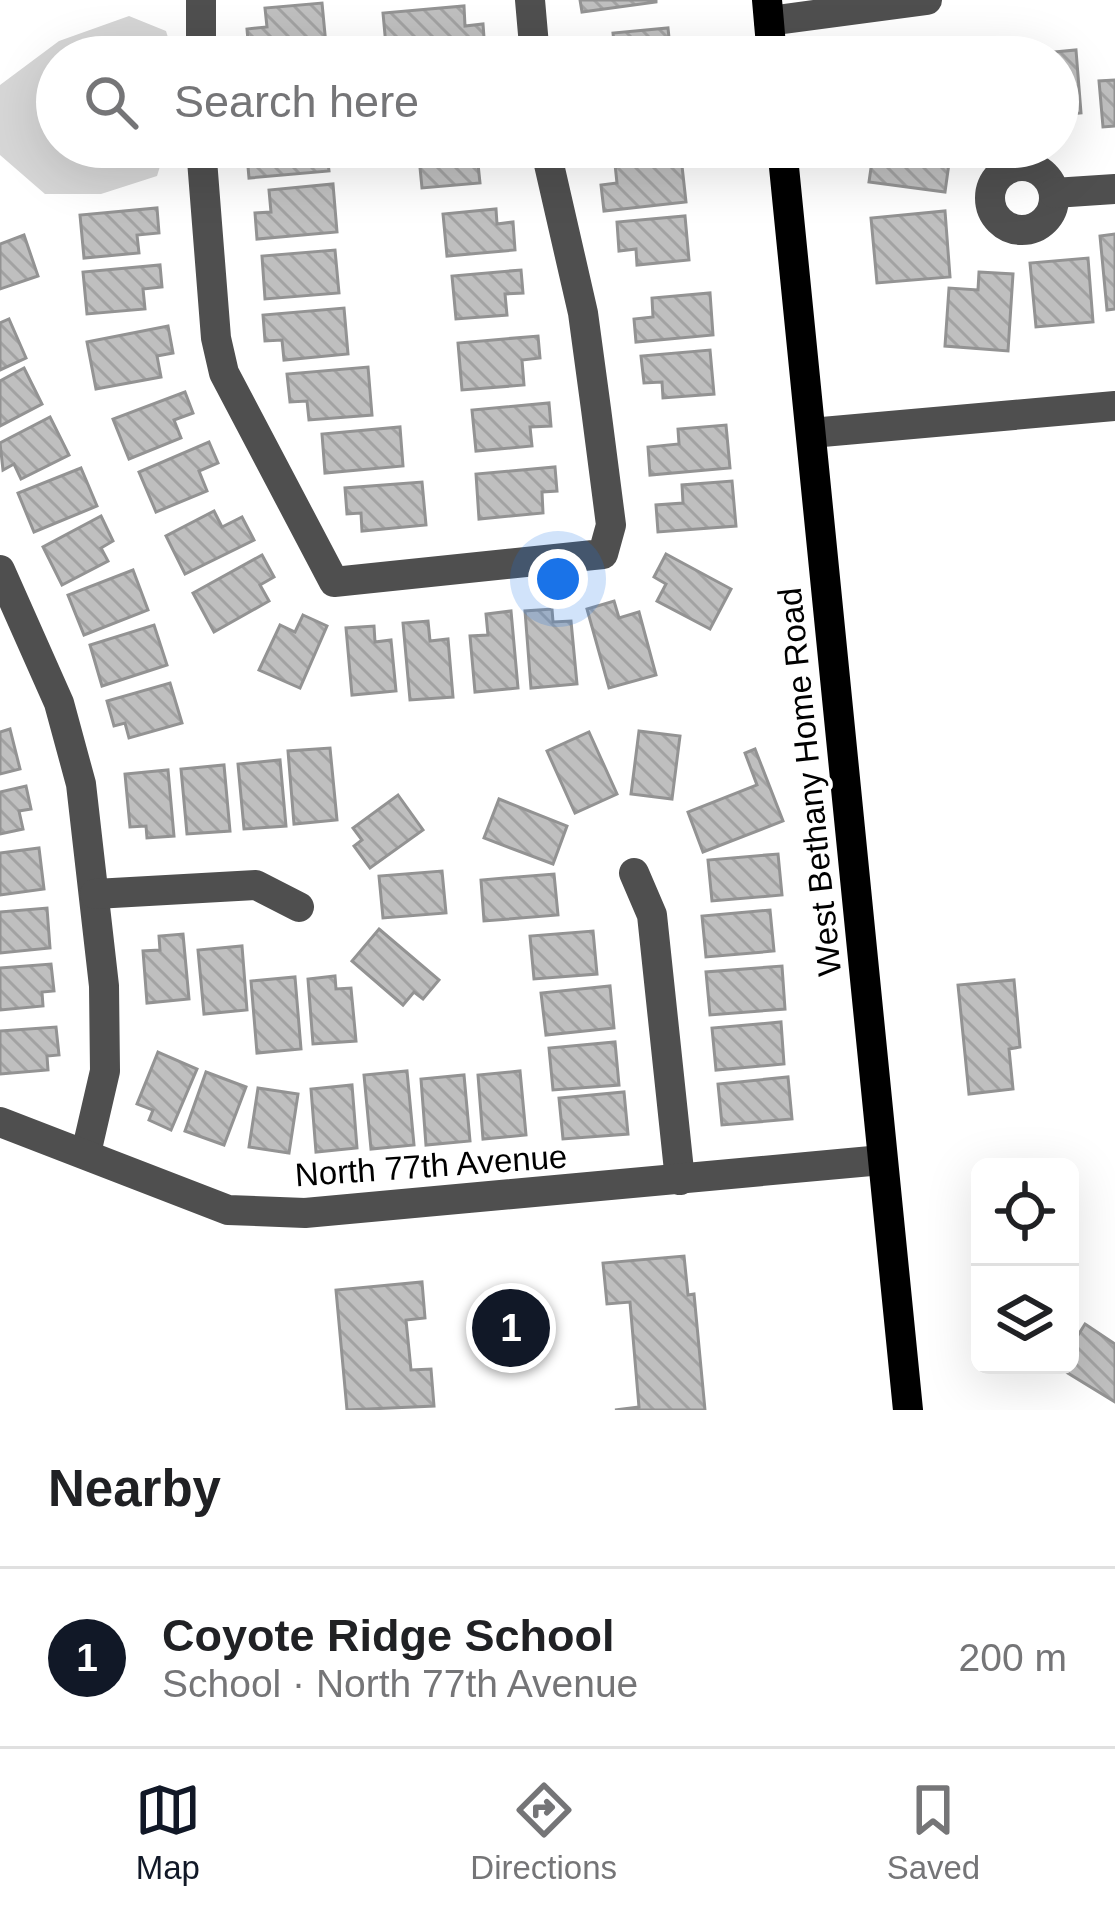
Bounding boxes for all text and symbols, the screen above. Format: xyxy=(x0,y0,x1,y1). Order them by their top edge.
search box xyxy=(36,36,1079,168)
icon: search xyxy=(78,69,144,135)
text: Search here xyxy=(174,76,419,127)
your location xyxy=(528,549,588,609)
street label: West Bethany Home Road xyxy=(771,586,848,978)
street label: North 77th Avenue xyxy=(294,1138,568,1193)
map controls xyxy=(971,1158,1079,1374)
button: locate xyxy=(971,1158,1079,1266)
button: layers xyxy=(971,1266,1079,1374)
pin: 1 xyxy=(472,1283,550,1373)
text: Nearby xyxy=(48,1460,221,1517)
text: Coyote Ridge School xyxy=(162,1610,615,1661)
text: 1 xyxy=(76,1636,98,1679)
text: 200 m xyxy=(959,1636,1067,1679)
text: School · North 77th Avenue xyxy=(162,1662,638,1705)
tab: Map xyxy=(135,1777,201,1887)
tab: Directions xyxy=(470,1777,617,1887)
tab: Saved xyxy=(887,1777,980,1887)

